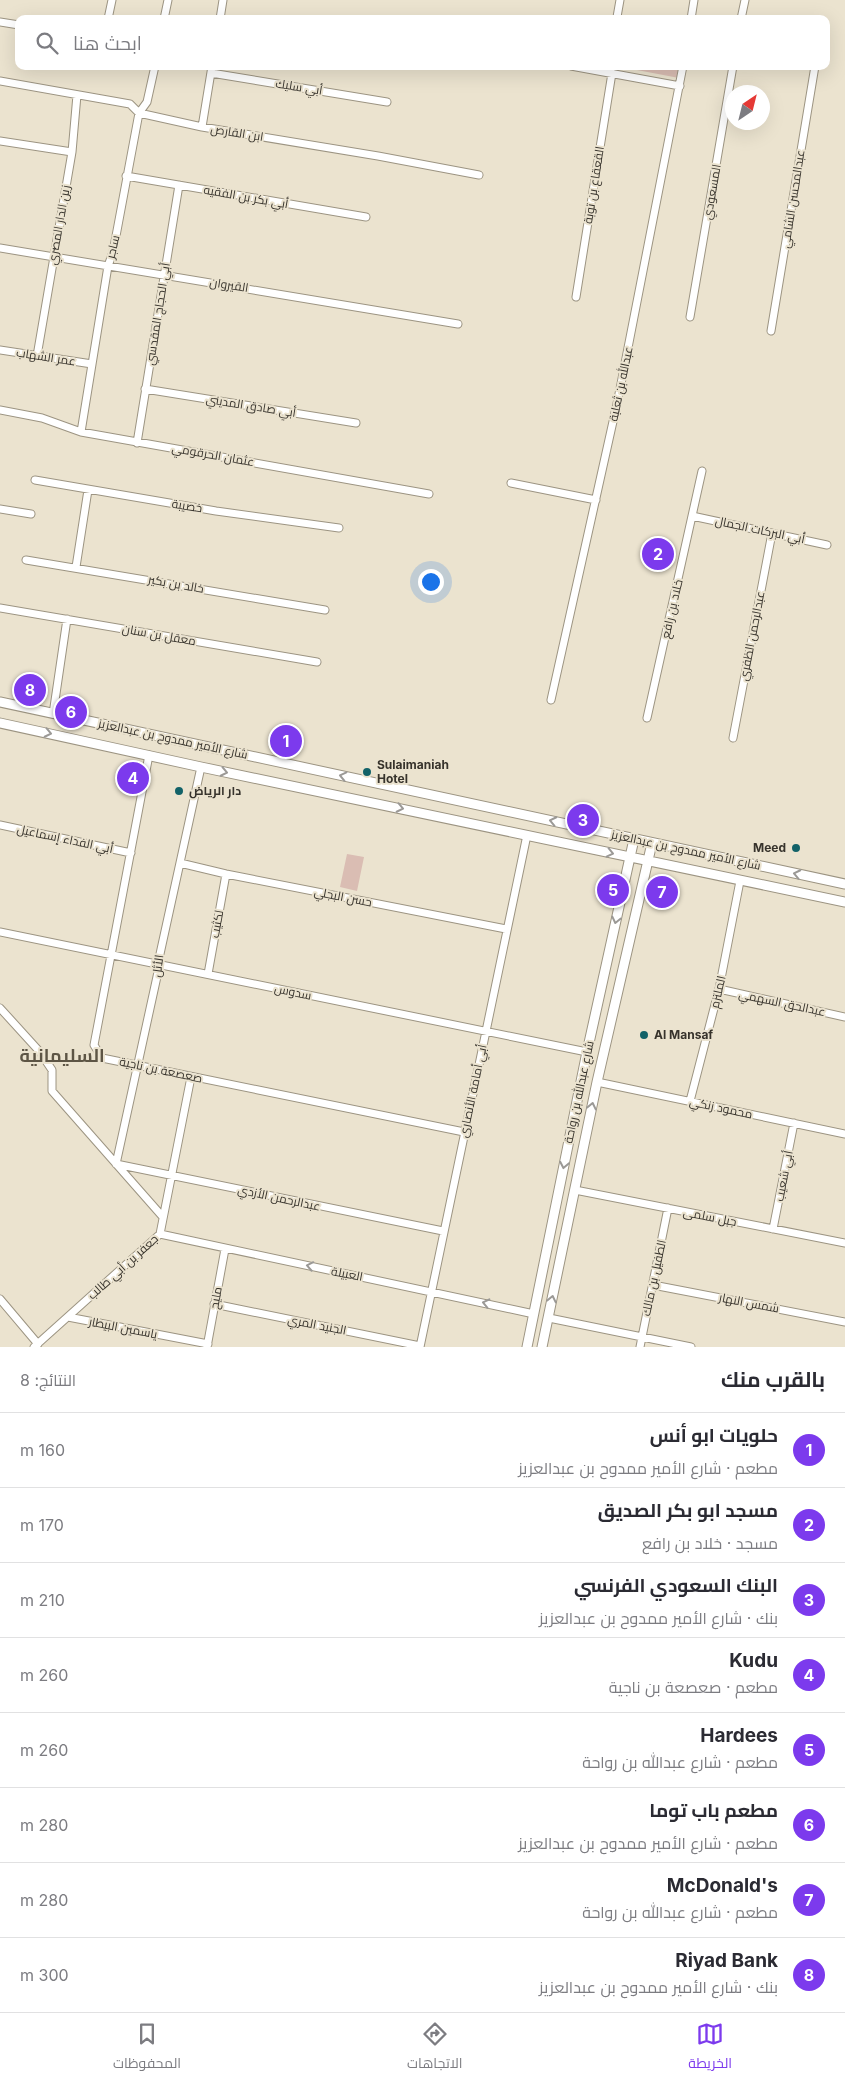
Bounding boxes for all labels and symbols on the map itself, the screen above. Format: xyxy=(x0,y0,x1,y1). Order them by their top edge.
street label: أبي سليك xyxy=(274,75,324,101)
north arrow xyxy=(725,85,770,130)
street label: ابن القارص xyxy=(210,121,265,144)
street label: القعقاع بن توبة xyxy=(580,145,608,225)
street label: عبدالمحسن الشامي xyxy=(777,149,811,250)
street label: المسعودي xyxy=(699,163,727,221)
street label: أبي بكر بن الفقيه xyxy=(202,182,290,214)
street label: زين الدار المصري xyxy=(44,184,76,266)
street label: ساجر xyxy=(102,233,123,261)
street label: أبي الحجاج المقدسي xyxy=(142,262,176,367)
street label: القيروان xyxy=(209,274,250,295)
street label: عمر الشهاب xyxy=(15,344,77,369)
street label: عبدالله بن ثعلبة xyxy=(605,345,636,423)
street label: أبي صادق المديني xyxy=(205,391,297,423)
street label: عثمان الحرقومي xyxy=(170,440,256,472)
street label: خصيبة xyxy=(171,496,204,515)
street label: أبي البركات الجمال xyxy=(713,513,806,549)
pin: 2 xyxy=(642,535,674,573)
your location xyxy=(418,569,444,595)
street label: خالد بن بكير xyxy=(146,571,205,596)
street label: خلاد بن رافع xyxy=(657,578,687,640)
street label: عبدالرحمن الظفري xyxy=(735,590,771,683)
street label: معقل بن سنان xyxy=(121,621,197,648)
pin: 8 xyxy=(14,671,46,709)
pin: 6 xyxy=(55,693,87,731)
street label: شارع الأمير ممدوح بن عبدالعزيز xyxy=(96,715,249,763)
pin: 1 xyxy=(270,722,302,760)
one-way arrow xyxy=(43,728,52,738)
place label: Sulaimaniah Hotel xyxy=(377,757,449,786)
pin: 4 xyxy=(117,759,149,797)
one-way arrow xyxy=(219,766,228,777)
marker: Sulaimaniah Hotel xyxy=(361,766,373,778)
one-way arrow xyxy=(338,771,347,781)
place label: دار الرياض xyxy=(189,783,241,799)
marker: دار الرياض xyxy=(173,785,185,797)
pin: 3 xyxy=(567,801,599,839)
one-way arrow xyxy=(395,803,404,813)
one-way arrow xyxy=(549,816,557,827)
street label: أبي الفداء إسماعيل xyxy=(15,821,115,859)
street label: شارع الأمير ممدوح بن عبدالعزيز xyxy=(609,826,762,874)
place label: Meed xyxy=(753,840,786,855)
marker: Meed xyxy=(790,842,802,854)
one-way arrow xyxy=(606,847,614,858)
one-way arrow xyxy=(793,869,802,879)
pin: 5 xyxy=(597,871,629,909)
pin: 7 xyxy=(646,873,678,911)
street label: حسن البجلي xyxy=(312,884,373,912)
street label: لكثيب xyxy=(207,909,226,939)
one-way arrow xyxy=(611,916,622,925)
street label: الأثل xyxy=(149,954,167,978)
street label: الملتزم xyxy=(706,974,730,1010)
street label: سدوس xyxy=(273,980,313,1003)
street label: عبدالحق السهمي xyxy=(737,986,827,1022)
place label: Al Mansaf xyxy=(654,1027,713,1042)
marker: Al Mansaf xyxy=(638,1029,650,1041)
street label: شارع عبدالله بن رواحة xyxy=(560,1039,598,1145)
street label: أبي أمامة الأنصاري xyxy=(455,1043,493,1139)
district label: السليمانية xyxy=(19,1045,105,1066)
street label: صعصعة بن ناجية xyxy=(118,1053,204,1086)
street label: محمود زنكي xyxy=(688,1094,754,1124)
one-way arrow xyxy=(587,1101,597,1110)
street label: أبي شعيب xyxy=(771,1149,799,1203)
one-way arrow xyxy=(559,1160,570,1169)
street label: عبدالرحمن الأزدي xyxy=(236,1181,322,1217)
street label: جبل سلمى xyxy=(682,1204,738,1229)
street label: جعفر بن أبي طالب xyxy=(84,1231,163,1305)
street label: الطفيل بن مالك xyxy=(638,1238,669,1318)
one-way arrow xyxy=(306,1262,314,1272)
street label: العبيلة xyxy=(330,1263,364,1284)
street label: مليح xyxy=(206,1286,226,1310)
street label: شمس النهار xyxy=(717,1289,781,1316)
one-way arrow xyxy=(547,1295,557,1304)
one-way arrow xyxy=(482,1298,491,1309)
street label: الجنيد المري xyxy=(286,1311,348,1341)
street label: ياسمين البيطار xyxy=(87,1313,159,1342)

